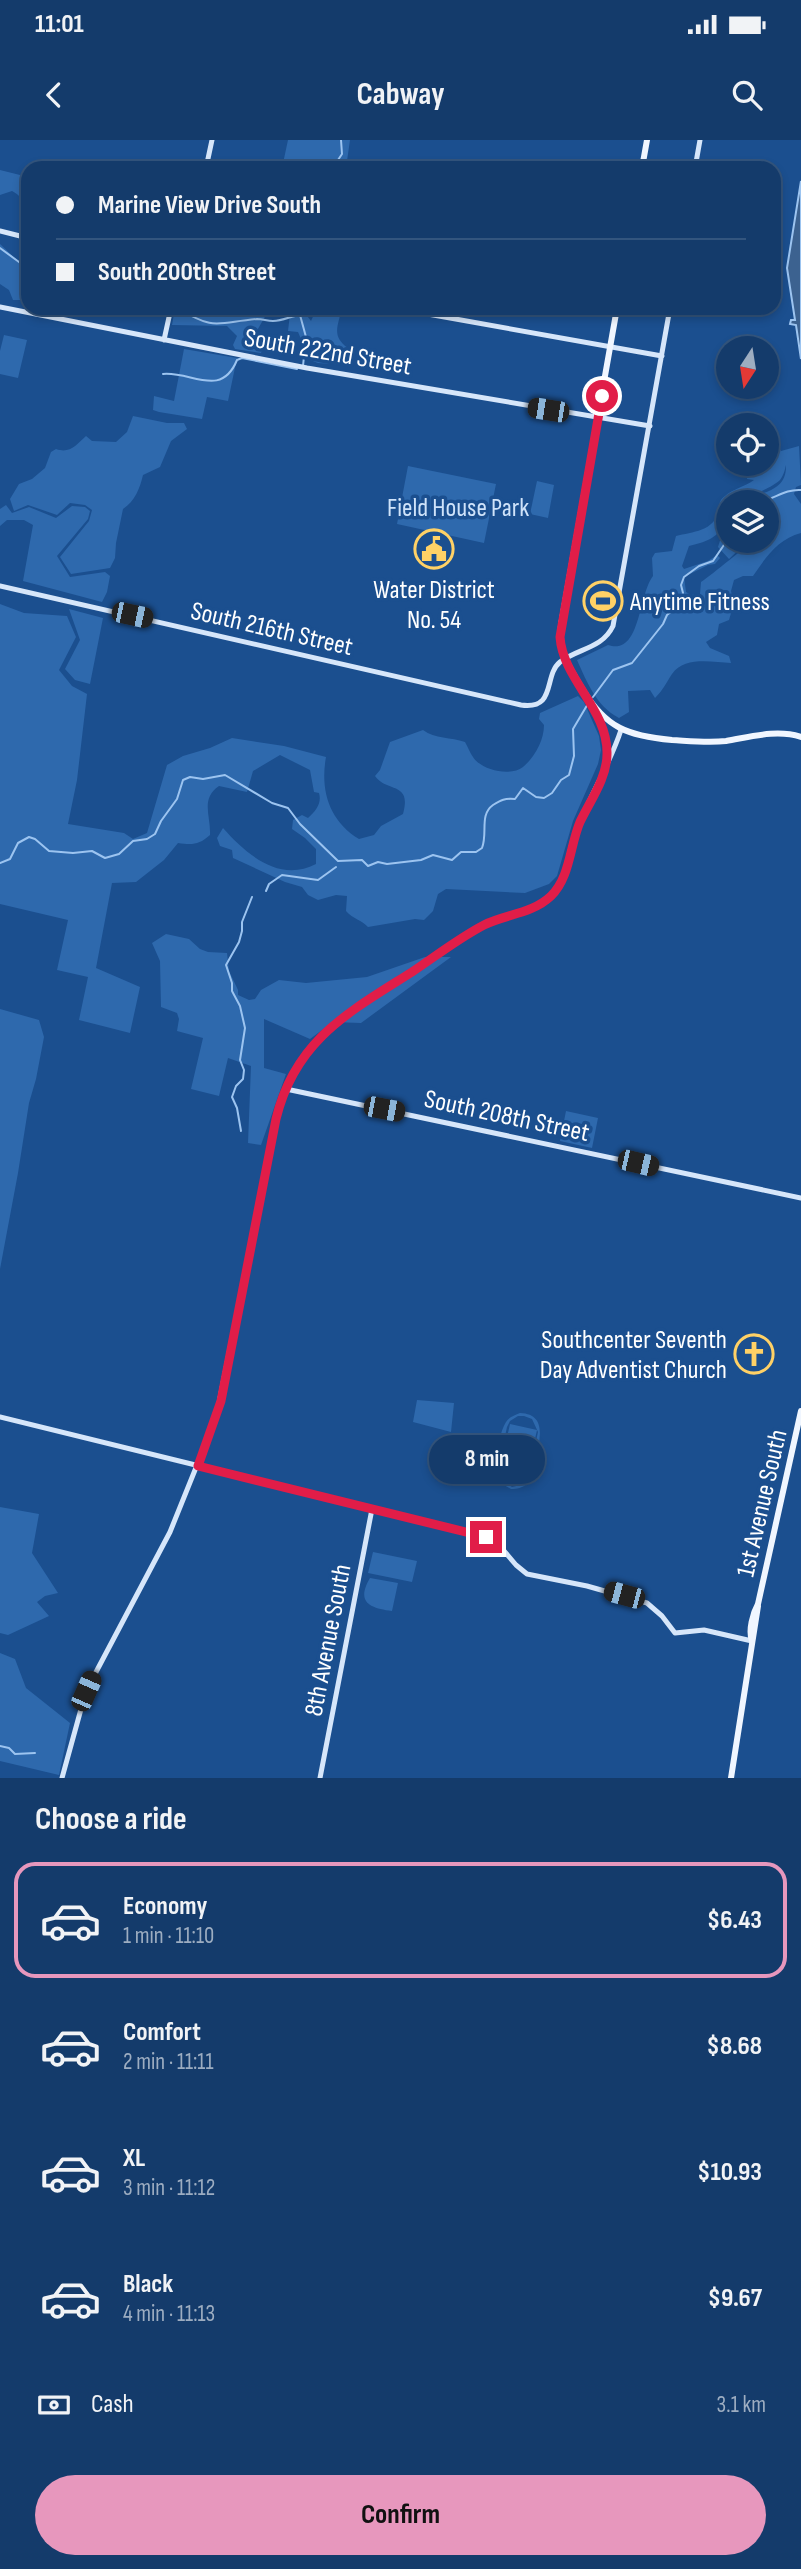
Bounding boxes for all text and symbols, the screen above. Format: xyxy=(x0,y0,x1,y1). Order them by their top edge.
text: 11:01 xyxy=(35,9,84,40)
text: Cabway xyxy=(356,75,445,114)
icon: back xyxy=(35,76,73,114)
icon: search xyxy=(728,76,766,114)
text: Marine View Drive South xyxy=(98,190,321,221)
text: South 200th Street xyxy=(98,257,276,288)
street label: South 222nd Street xyxy=(242,323,414,382)
north arrow xyxy=(716,336,779,399)
map controls xyxy=(716,336,779,553)
route start xyxy=(586,380,618,412)
car xyxy=(526,396,571,424)
button: locate xyxy=(716,413,779,476)
button: layers xyxy=(716,490,779,553)
park label: Field House Park xyxy=(387,493,529,524)
public building icon: Water District No. 54 xyxy=(413,528,455,570)
place label: Water District No. 54 xyxy=(373,575,495,636)
sports icon: Anytime Fitness xyxy=(582,580,624,622)
place label: Anytime Fitness xyxy=(629,587,770,618)
street label: South 216th Street xyxy=(188,596,356,663)
car xyxy=(110,600,155,630)
street label: South 208th Street xyxy=(421,1084,592,1149)
car xyxy=(362,1095,407,1123)
car xyxy=(616,1148,661,1178)
place label: Southcenter Seventh Day Adventist Church xyxy=(540,1325,727,1386)
church icon: Southcenter Seventh Day Adventist Church xyxy=(733,1333,775,1375)
street label: 1st Avenue South xyxy=(730,1427,794,1580)
callout: 8 min xyxy=(428,1436,544,1484)
text: 8 min xyxy=(465,1445,509,1473)
route end xyxy=(470,1521,502,1553)
street label: 8th Avenue South xyxy=(299,1562,358,1719)
car xyxy=(601,1579,648,1611)
car xyxy=(68,1668,105,1714)
text: Choose a ride xyxy=(35,1800,187,1839)
icon: car xyxy=(39,1889,102,1952)
text: Economy xyxy=(123,1891,207,1922)
text: $6.43 xyxy=(707,1905,762,1936)
text: 1 min · 11:10 xyxy=(123,1922,214,1950)
icon: car xyxy=(39,2015,102,2078)
text: Comfort xyxy=(123,2017,201,2048)
text: $8.68 xyxy=(707,2031,762,2062)
text: 2 min · 11:11 xyxy=(123,2048,213,2076)
icon: car xyxy=(39,2141,102,2204)
text: XL xyxy=(123,2143,145,2174)
text: $10.93 xyxy=(697,2157,762,2188)
text: 3 min · 11:12 xyxy=(123,2174,215,2202)
icon: car xyxy=(39,2267,102,2330)
text: Black xyxy=(123,2269,173,2300)
text: $9.67 xyxy=(708,2283,762,2314)
text: 4 min · 11:13 xyxy=(123,2300,215,2328)
icon: cash xyxy=(35,2386,73,2424)
text: Cash xyxy=(91,2389,134,2420)
text: 3.1 km xyxy=(717,2391,766,2419)
button: Confirm xyxy=(35,2475,766,2555)

